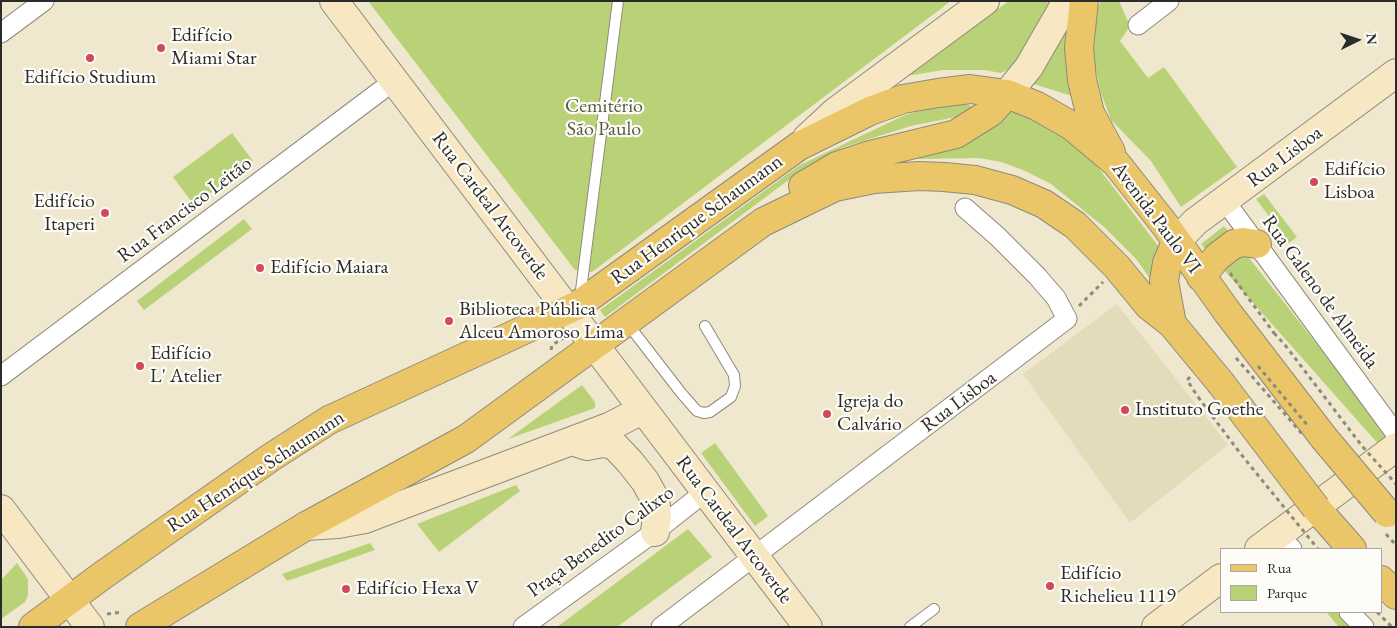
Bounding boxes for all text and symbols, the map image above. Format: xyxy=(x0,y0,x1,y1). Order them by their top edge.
north arrow xyxy=(1332,15,1382,65)
place label: Edifício Miami Star xyxy=(171,24,257,71)
text: N xyxy=(1363,33,1381,45)
marker: Edifício Miami Star xyxy=(155,42,167,54)
marker: Edifício Studium xyxy=(84,52,96,64)
place label: Edifício Studium xyxy=(24,66,156,90)
park label: Cemitério São Paulo xyxy=(565,95,643,142)
street label: Rua Lisboa xyxy=(1243,121,1327,193)
street label: Rua Cardeal Arcoverde xyxy=(427,127,553,285)
street label: Rua Henrique Schaumann xyxy=(606,150,788,290)
street label: Rua Francisco Leitão xyxy=(113,152,257,268)
street label: Avenida Paulo VI xyxy=(1106,157,1206,279)
place label: Edifício Lisboa xyxy=(1324,158,1385,205)
marker: Edifício Lisboa xyxy=(1308,176,1320,188)
place label: Edifício Itaperi xyxy=(34,190,95,237)
marker: Edifício Itaperi xyxy=(99,207,111,219)
street label: Rua Galeno de Almeida xyxy=(1256,211,1384,373)
place label: Edifício Maiara xyxy=(270,256,389,280)
marker: Edifício Maiara xyxy=(254,262,266,274)
place label: Biblioteca Pública Alceu Amoroso Lima xyxy=(459,298,624,345)
marker: Biblioteca Pública Alceu Amoroso Lima xyxy=(443,315,455,327)
place label: Edifício L' Atelier xyxy=(150,342,222,389)
marker: Edifício L' Atelier xyxy=(134,360,146,372)
street label: Rua Lisboa xyxy=(917,366,1001,438)
place label: Igreja do Calvário xyxy=(837,390,903,437)
place label: Instituto Goethe xyxy=(1135,398,1264,422)
marker: Instituto Goethe xyxy=(1119,404,1131,416)
street label: Rua Henrique Schaumann xyxy=(163,406,349,538)
marker: Igreja do Calvário xyxy=(821,408,833,420)
street label: Rua Cardeal Arcoverde xyxy=(671,451,797,609)
street label: Praça Benedito Calixto xyxy=(523,481,679,603)
legend xyxy=(1220,548,1382,613)
text: Rua xyxy=(1267,558,1292,577)
place label: Edifício Richelieu 1119 xyxy=(1060,562,1176,609)
place label: Edifício Hexa V xyxy=(356,577,479,601)
marker: Edifício Richelieu 1119 xyxy=(1044,580,1056,592)
marker: Edifício Hexa V xyxy=(340,583,352,595)
text: Parque xyxy=(1267,583,1307,602)

